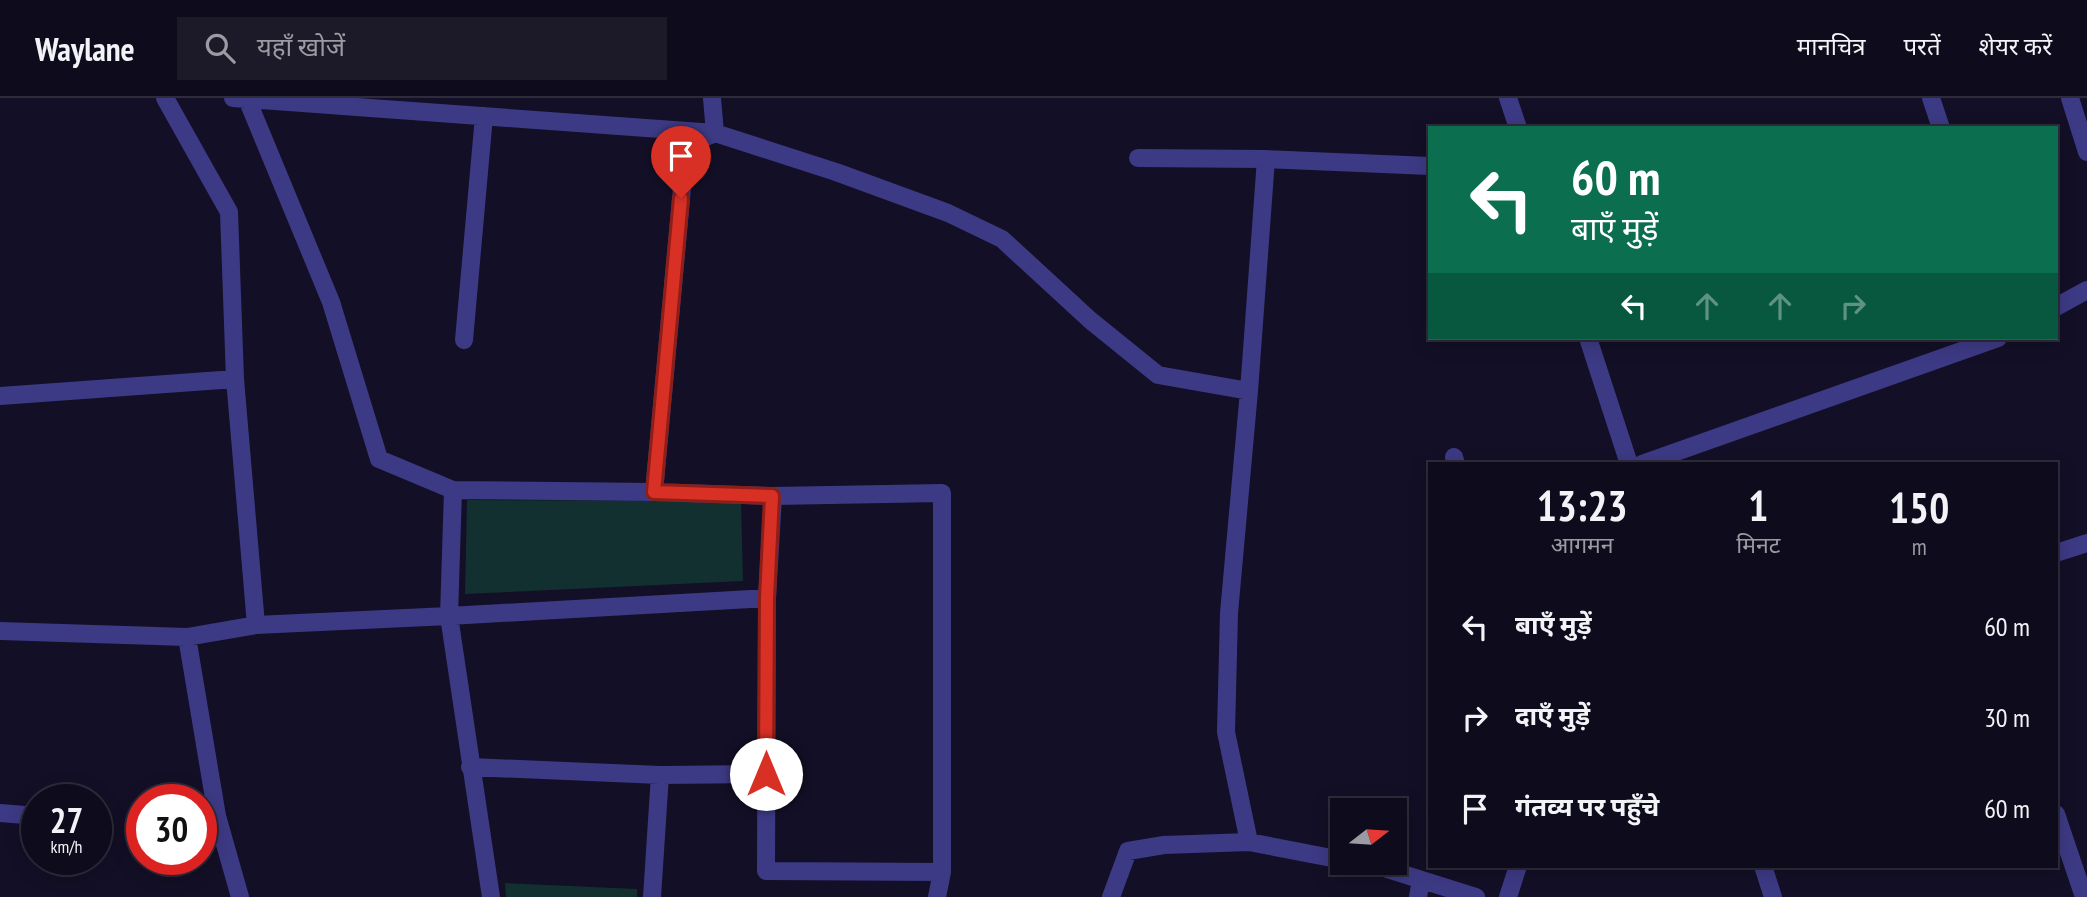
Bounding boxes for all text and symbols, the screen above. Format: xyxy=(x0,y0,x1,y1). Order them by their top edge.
search box xyxy=(177,17,667,80)
text: Waylane xyxy=(35,27,135,70)
icon: search xyxy=(201,29,239,67)
text: यहाँ खोजें xyxy=(257,30,345,63)
text: मानचित्र xyxy=(1797,31,1865,62)
text: परतें xyxy=(1903,31,1941,62)
text: शेयर करें xyxy=(1979,31,2052,62)
pin xyxy=(651,126,711,198)
icon: arrive xyxy=(662,137,700,175)
text: 60 m xyxy=(1571,145,1660,209)
icon: left xyxy=(1456,154,1547,245)
text: बाएँ मुड़ें xyxy=(1571,207,1658,249)
icon: left xyxy=(1615,287,1653,325)
icon: ahead xyxy=(1688,287,1726,325)
icon: ahead xyxy=(1761,287,1799,325)
icon: right xyxy=(1834,287,1872,325)
text: 13:23 xyxy=(1537,478,1628,533)
text: 1 xyxy=(1748,478,1768,533)
text: 150 xyxy=(1889,480,1949,535)
text: आगमन xyxy=(1551,530,1614,559)
text: मिनट xyxy=(1736,530,1780,559)
text: m xyxy=(1912,532,1927,561)
icon: left xyxy=(1456,608,1494,646)
text: बाएँ मुड़ें xyxy=(1515,608,1592,641)
text: 60 m xyxy=(1984,610,2030,643)
icon: right xyxy=(1456,699,1494,737)
text: दाएँ मुड़ें xyxy=(1515,699,1590,732)
text: 30 m xyxy=(1984,701,2030,734)
position arrow xyxy=(729,737,803,811)
speed limit sign: 30 xyxy=(126,784,217,875)
icon: arrive xyxy=(1456,790,1494,828)
text: गंतव्य पर पहुँचे xyxy=(1515,790,1659,823)
text: 60 m xyxy=(1984,792,2030,825)
text: 27 xyxy=(50,797,83,843)
north arrow xyxy=(1330,798,1407,875)
map controls xyxy=(1330,798,1407,875)
text: km/h xyxy=(51,835,82,858)

